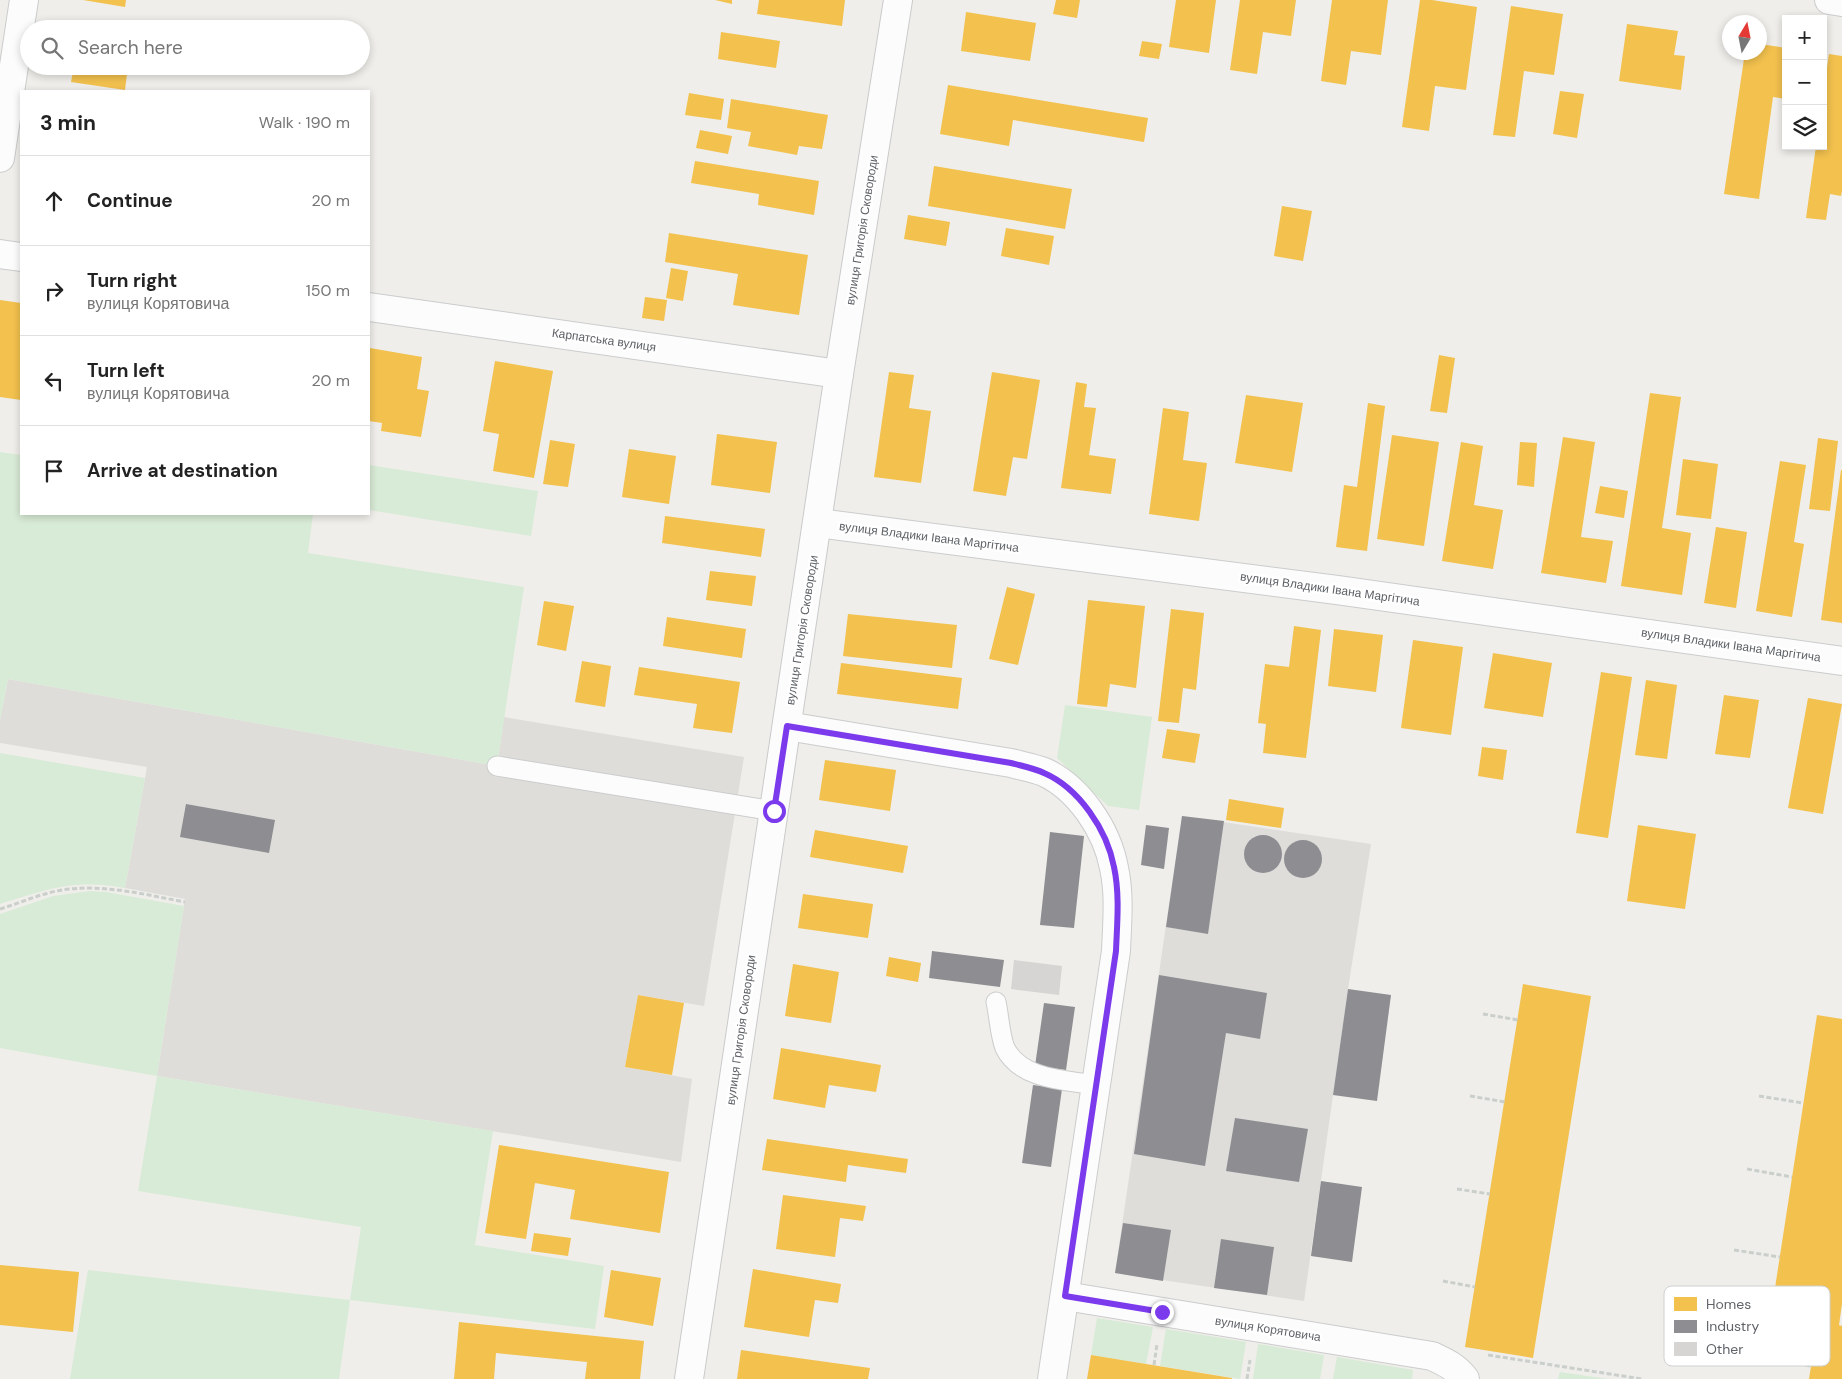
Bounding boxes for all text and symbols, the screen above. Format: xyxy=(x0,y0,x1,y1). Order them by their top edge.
north arrow xyxy=(1722,15,1767,60)
map controls xyxy=(1782,15,1827,150)
button: + xyxy=(1782,15,1827,60)
search box xyxy=(20,20,370,75)
icon: search xyxy=(38,34,66,62)
text: Search here xyxy=(78,35,183,60)
button: − xyxy=(1782,60,1827,105)
button: layers xyxy=(1782,105,1827,150)
text: 3 min xyxy=(40,109,96,137)
text: Walk · 190 m xyxy=(259,112,350,133)
street label: вулиця Григорія Сковороди xyxy=(842,154,882,306)
icon: ahead xyxy=(40,187,68,215)
text: Continue xyxy=(87,188,173,213)
text: 20 m xyxy=(311,190,350,211)
text: Turn right xyxy=(87,268,177,293)
icon: right xyxy=(40,277,68,305)
text: 150 m xyxy=(306,280,350,301)
text: вулиця Корятовича xyxy=(87,293,229,314)
street label: Карпатська вулиця xyxy=(551,325,657,355)
text: Turn left xyxy=(87,358,165,383)
icon: left xyxy=(40,367,68,395)
text: 20 m xyxy=(311,370,350,391)
text: вулиця Корятовича xyxy=(87,383,229,404)
icon: arrive xyxy=(40,457,68,485)
text: Arrive at destination xyxy=(87,458,278,483)
street label: вулиця Владики Івана Маргітича xyxy=(838,518,1020,556)
street label: вулиця Григорія Сковороди xyxy=(782,554,822,706)
street label: вулиця Владики Івана Маргітича xyxy=(1239,568,1421,610)
street label: вулиця Владики Івана Маргітича xyxy=(1640,624,1822,666)
route start xyxy=(763,800,786,823)
street label: вулиця Григорія Сковороди xyxy=(723,954,759,1106)
legend xyxy=(1664,1286,1830,1366)
text: Homes xyxy=(1706,1295,1751,1313)
route end xyxy=(1151,1301,1174,1324)
street label: вулиця Корятовича xyxy=(1214,1313,1322,1345)
text: Industry xyxy=(1706,1317,1759,1335)
text: Other xyxy=(1706,1340,1744,1358)

